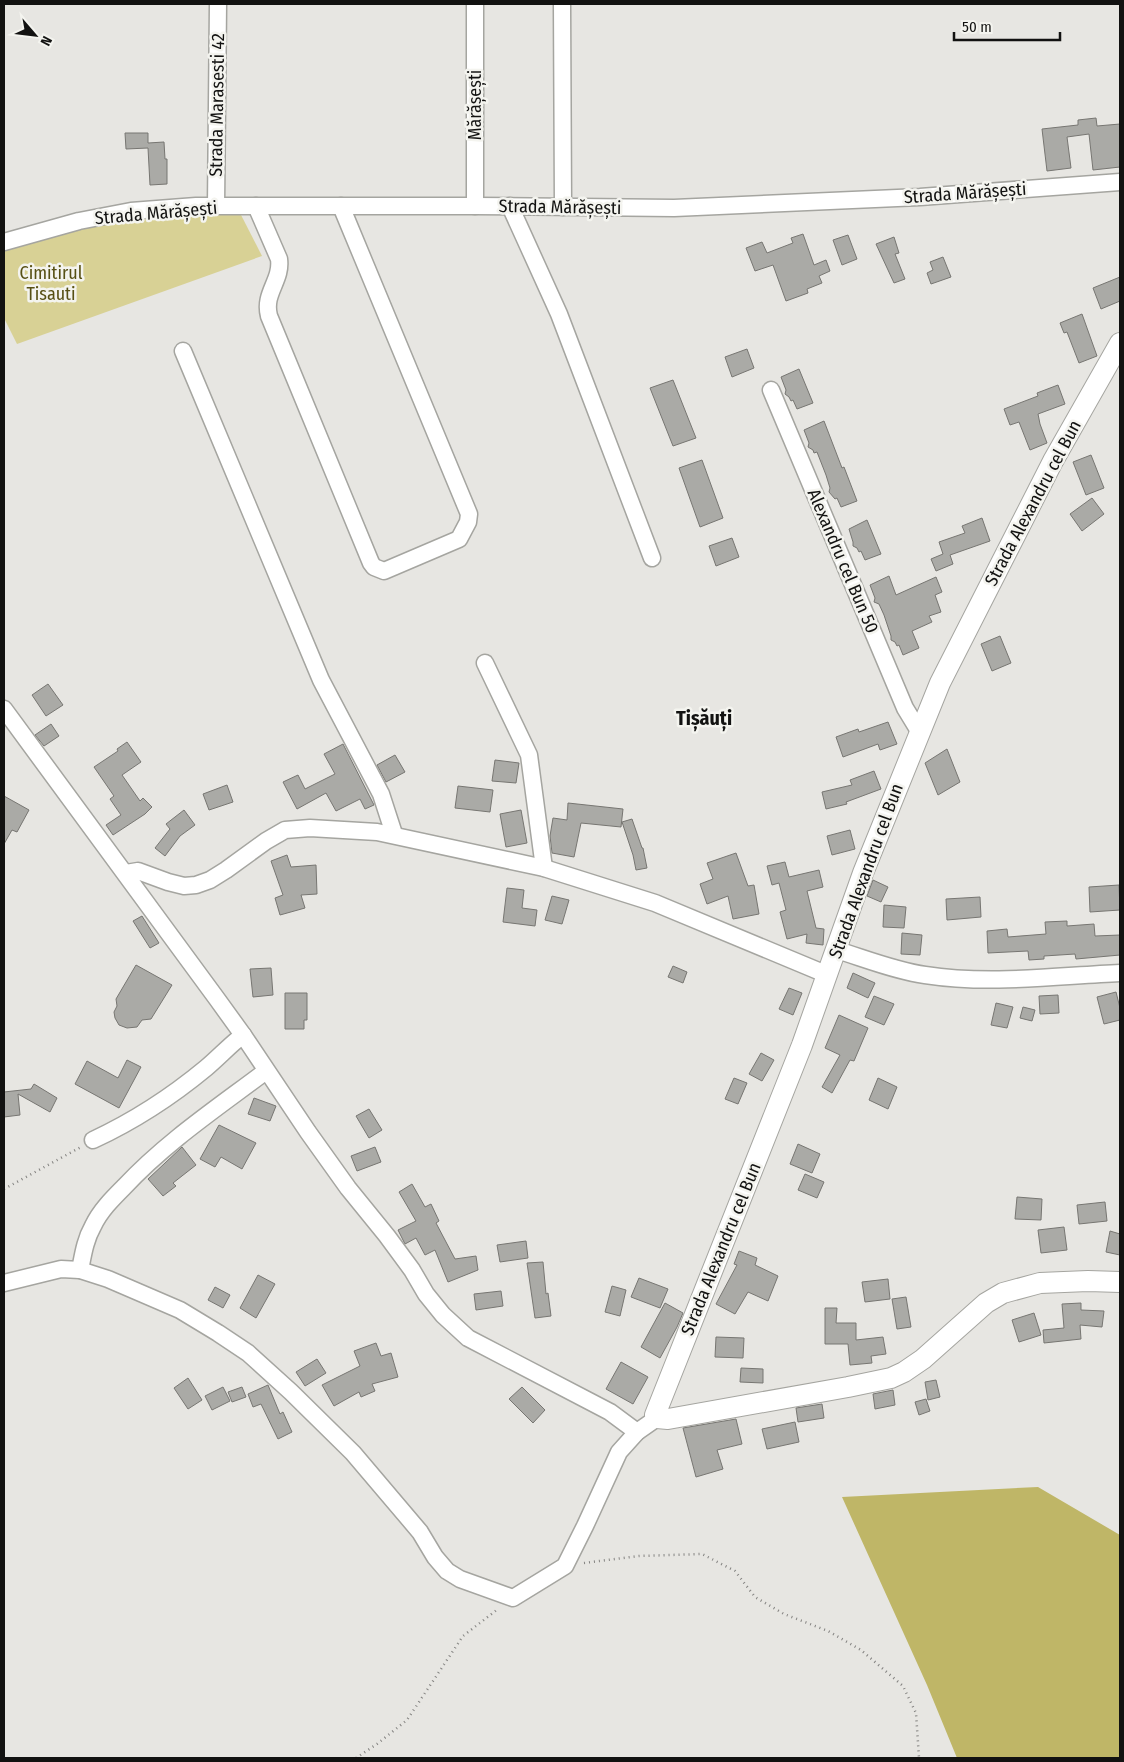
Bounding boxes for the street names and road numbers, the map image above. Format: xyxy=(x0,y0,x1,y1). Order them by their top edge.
street label: Strada Marasesti 42 xyxy=(205,33,229,177)
street label: Mărășești xyxy=(464,70,486,140)
street label: Strada Mărășești xyxy=(903,178,1027,208)
street label: Strada Mărășești xyxy=(498,195,622,219)
street label: Strada Mărășești xyxy=(94,197,218,229)
street label: Strada Alexandru cel Bun xyxy=(980,416,1086,590)
street label: Alexandru cel Bun 50 xyxy=(803,486,883,636)
street label: Strada Alexandru cel Bun xyxy=(824,781,908,961)
street label: Strada Alexandru cel Bun xyxy=(676,1159,766,1339)

